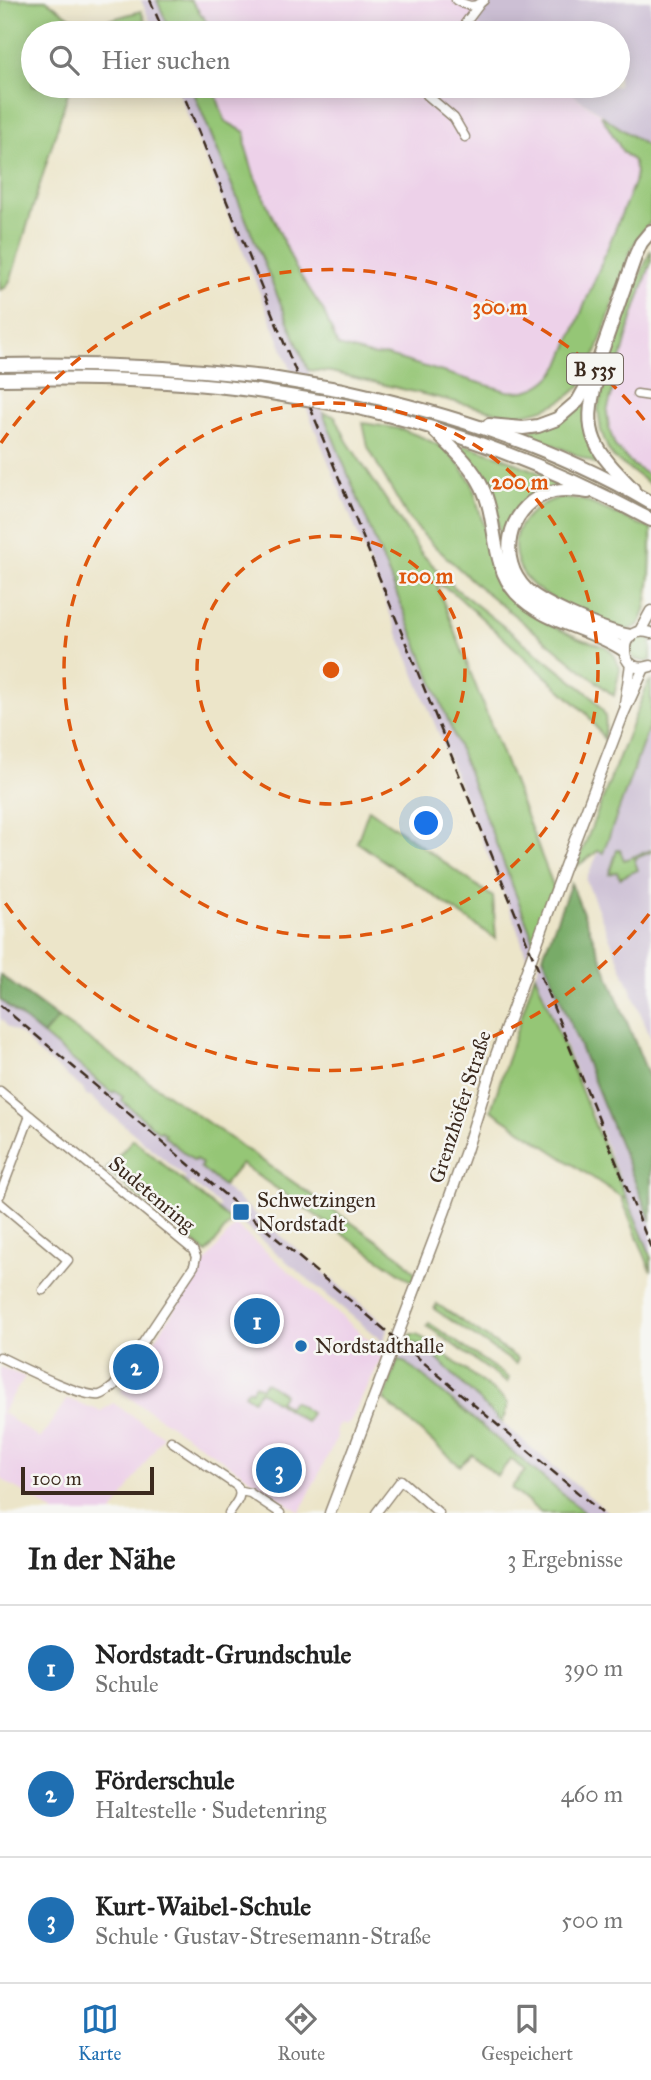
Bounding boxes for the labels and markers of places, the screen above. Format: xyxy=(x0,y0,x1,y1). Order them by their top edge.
centre of rings xyxy=(319,658,343,682)
place label: Schwetzingen Nordstadt xyxy=(257,1187,376,1237)
marker: Schwetzingen Nordstadt xyxy=(231,1202,251,1222)
pin: 1 xyxy=(234,1295,280,1347)
place label: Nordstadthalle xyxy=(315,1333,444,1359)
marker: Nordstadthalle xyxy=(293,1338,309,1354)
pin: 2 xyxy=(113,1341,159,1393)
pin: 3 xyxy=(256,1444,302,1496)

